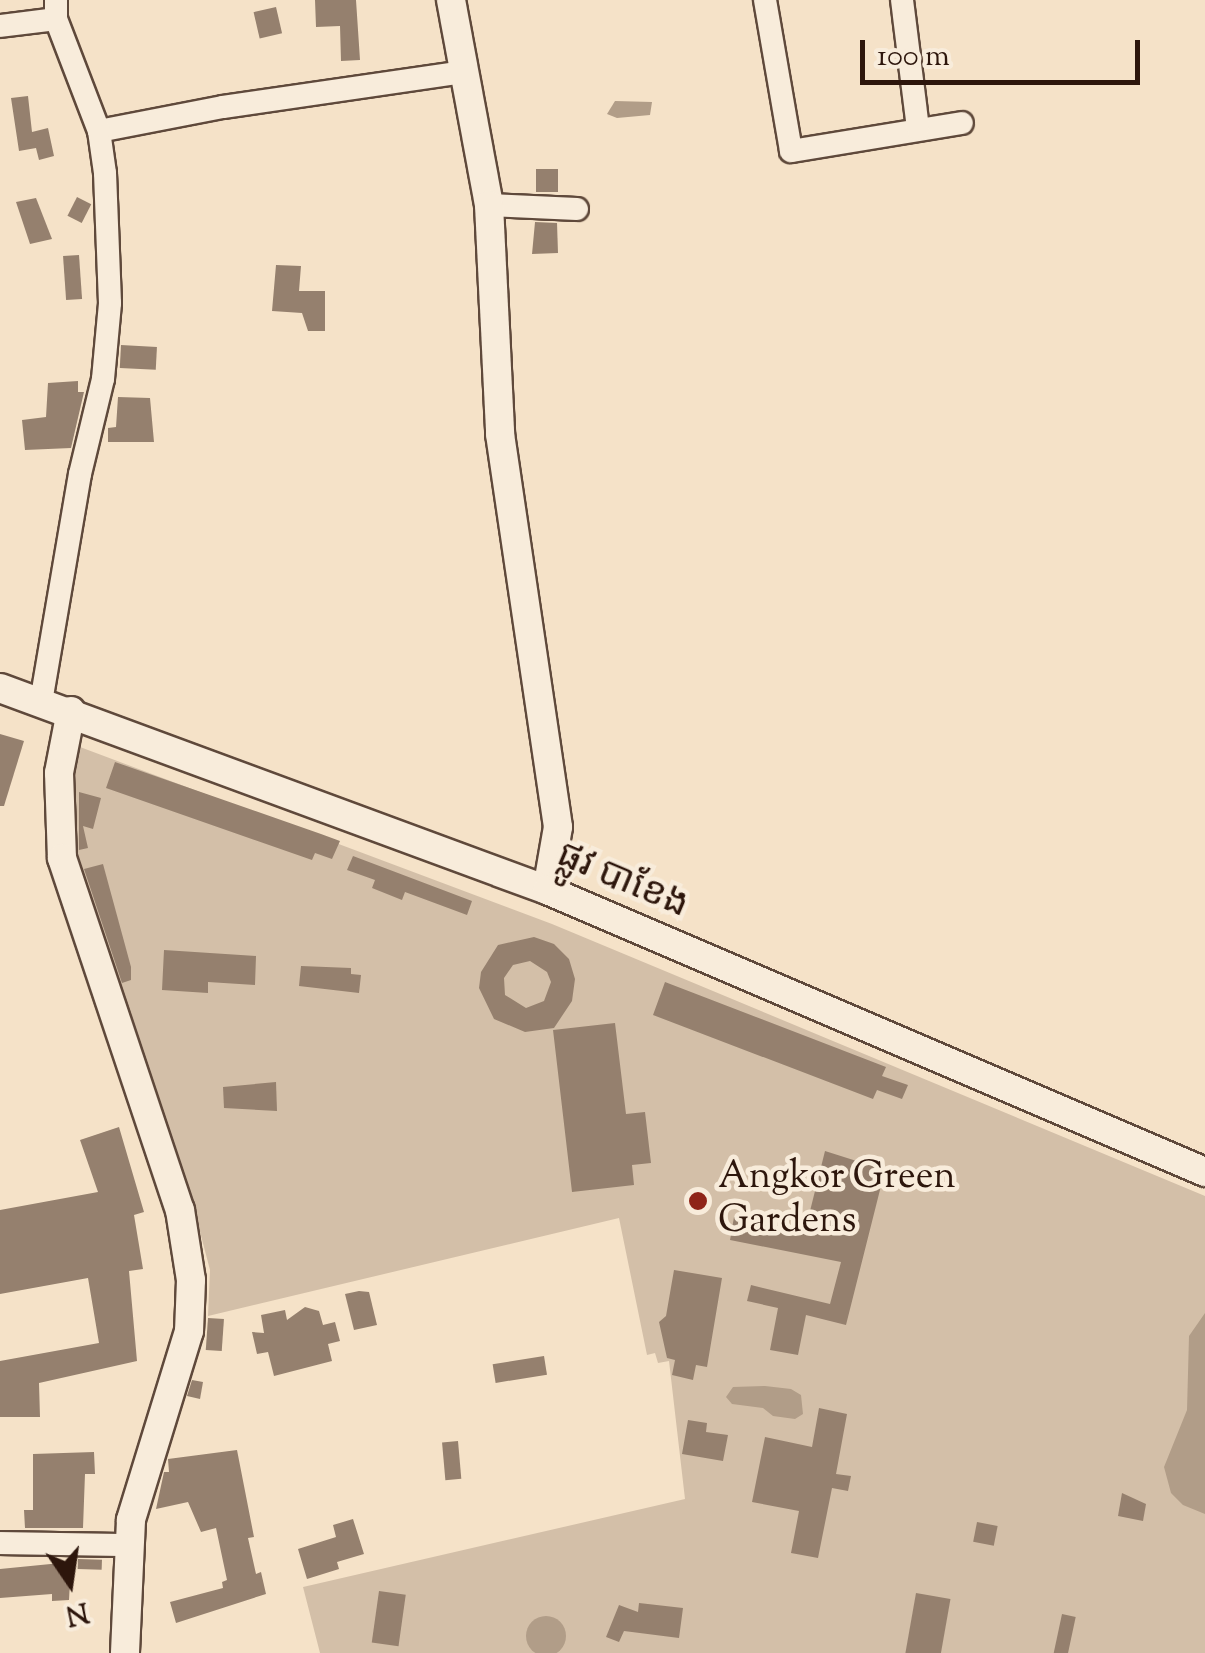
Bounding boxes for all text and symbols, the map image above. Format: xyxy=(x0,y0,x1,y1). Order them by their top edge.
scale bar xyxy=(865,20,1145,82)
text: 100 m xyxy=(877,36,950,79)
street label: ផ្លូវ បាខែង xyxy=(549,834,695,930)
place label: Angkor Green Gardens xyxy=(718,1156,956,1246)
marker: Angkor Green Gardens xyxy=(687,1190,709,1212)
north arrow xyxy=(20,1533,120,1633)
text: N xyxy=(61,1590,92,1634)

